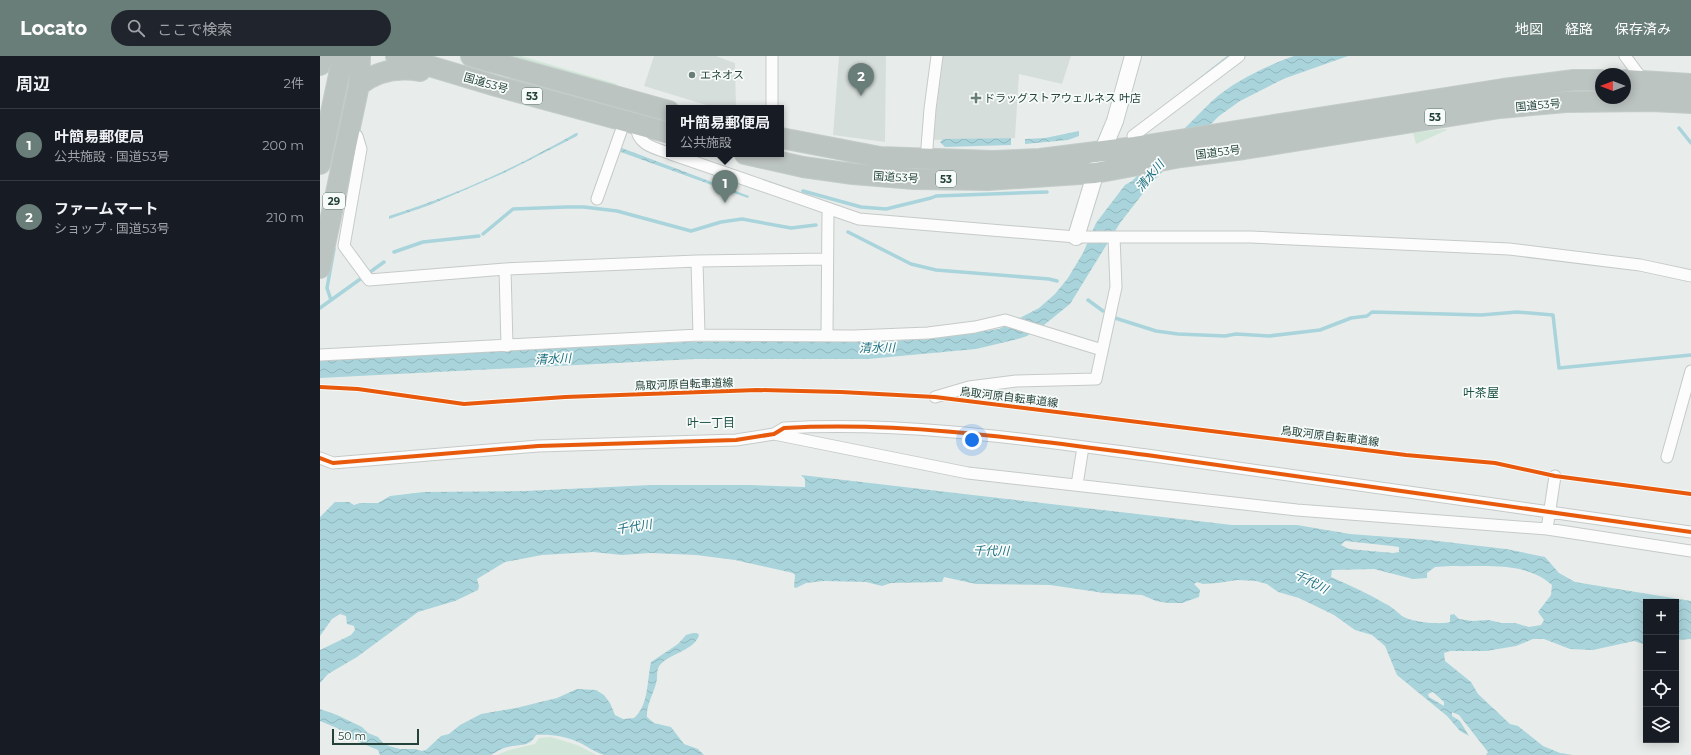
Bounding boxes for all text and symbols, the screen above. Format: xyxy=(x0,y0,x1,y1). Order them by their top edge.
search box xyxy=(111,10,391,46)
text: Locato xyxy=(20,17,87,40)
icon: search xyxy=(125,17,147,39)
text: ここで検索 xyxy=(157,20,232,39)
text: 地図 xyxy=(1515,20,1543,38)
text: 経路 xyxy=(1565,20,1593,38)
text: 保存済み xyxy=(1615,20,1671,38)
pin: 2 xyxy=(848,63,874,96)
place label: エネオス xyxy=(700,68,744,82)
north arrow xyxy=(1595,68,1631,104)
street label: 国道53号 xyxy=(462,70,510,96)
marker: エネオス xyxy=(687,70,697,80)
text: 周辺 xyxy=(16,74,50,94)
text: 2件 xyxy=(284,75,304,91)
road number: 53 xyxy=(522,88,542,104)
place label: ドラッグストアウェルネス 叶店 xyxy=(984,91,1141,105)
marker: ドラッグストアウェルネス 叶店 xyxy=(971,93,981,103)
street label: 国道53号 xyxy=(1515,96,1561,114)
popup xyxy=(666,105,784,157)
road number: 53 xyxy=(1425,109,1445,125)
text: 叶簡易郵便局 xyxy=(680,113,770,132)
text: 叶簡易郵便局 xyxy=(54,127,144,146)
text: 公共施設 xyxy=(680,134,732,150)
text: 1 xyxy=(26,137,32,153)
text: 200 m xyxy=(262,137,304,153)
street label: 国道53号 xyxy=(1195,142,1241,162)
text: 公共施設 · 国道53号 xyxy=(54,148,170,164)
water label: 清水川 xyxy=(1132,156,1168,194)
street label: 国道53号 xyxy=(873,168,919,186)
pin: 1 xyxy=(712,170,738,203)
road number: 53 xyxy=(936,171,956,187)
road number: 29 xyxy=(323,193,345,209)
text: ファームマート xyxy=(54,199,159,218)
text: 2 xyxy=(25,209,33,225)
text: 210 m xyxy=(266,209,304,225)
text: ショップ · 国道53号 xyxy=(54,220,170,236)
water label: 清水川 xyxy=(859,340,897,355)
water label: 清水川 xyxy=(535,350,573,367)
street label: 鳥取河原自転車道線 xyxy=(634,375,734,393)
street label: 鳥取河原自転車道線 xyxy=(959,384,1059,410)
district label: 叶茶屋 xyxy=(1463,385,1499,400)
district label: 叶一丁目 xyxy=(687,415,735,430)
street label: 鳥取河原自転車道線 xyxy=(1280,423,1380,449)
your location xyxy=(962,430,982,450)
water label: 千代川 xyxy=(615,516,655,537)
water label: 千代川 xyxy=(973,543,1011,558)
water label: 千代川 xyxy=(1292,567,1332,597)
map controls xyxy=(1643,599,1679,743)
button: + xyxy=(1643,599,1679,635)
button: − xyxy=(1643,635,1679,671)
button: locate xyxy=(1643,671,1679,707)
button: layers xyxy=(1643,707,1679,743)
scale bar xyxy=(332,727,419,746)
text: 50 m xyxy=(338,729,366,743)

